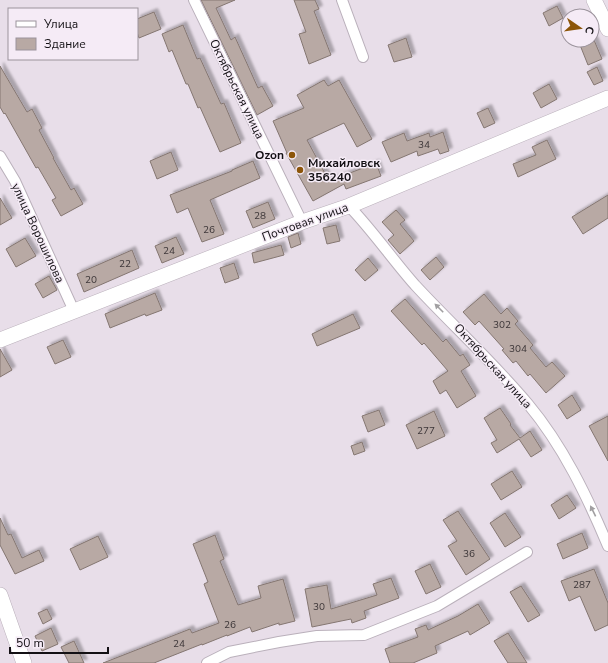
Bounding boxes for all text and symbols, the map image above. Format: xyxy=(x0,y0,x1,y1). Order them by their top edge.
legend xyxy=(8,8,138,60)
north arrow xyxy=(560,8,600,48)
text: Улица xyxy=(43,16,78,32)
text: С xyxy=(581,25,597,36)
text: Здание xyxy=(44,36,86,52)
street label: Октябрьская улица xyxy=(206,36,268,142)
house number: 34 xyxy=(418,138,430,152)
place label: Ozon xyxy=(255,147,284,163)
marker: Ozon xyxy=(287,150,297,160)
place label: Михайловск 356240 xyxy=(308,155,380,185)
marker: Михайловск 356240 xyxy=(295,165,305,175)
street label: улица Ворошилова xyxy=(8,180,68,286)
street label: Почтовая улица xyxy=(260,199,350,245)
house number: 28 xyxy=(254,209,266,223)
house number: 26 xyxy=(203,223,215,237)
house number: 24 xyxy=(163,244,175,258)
house number: 22 xyxy=(119,257,131,271)
house number: 20 xyxy=(85,273,97,287)
one-way arrow xyxy=(434,303,444,313)
house number: 302 xyxy=(493,318,511,332)
street label: Октябрьская улица xyxy=(451,320,535,412)
house number: 304 xyxy=(509,342,527,356)
house number: 277 xyxy=(417,424,435,438)
one-way arrow xyxy=(590,505,596,516)
house number: 36 xyxy=(463,547,475,561)
house number: 287 xyxy=(573,578,591,592)
house number: 30 xyxy=(313,600,325,614)
house number: 26 xyxy=(224,618,236,632)
scale bar xyxy=(10,629,108,655)
text: 50 m xyxy=(16,635,44,651)
house number: 24 xyxy=(173,637,185,651)

